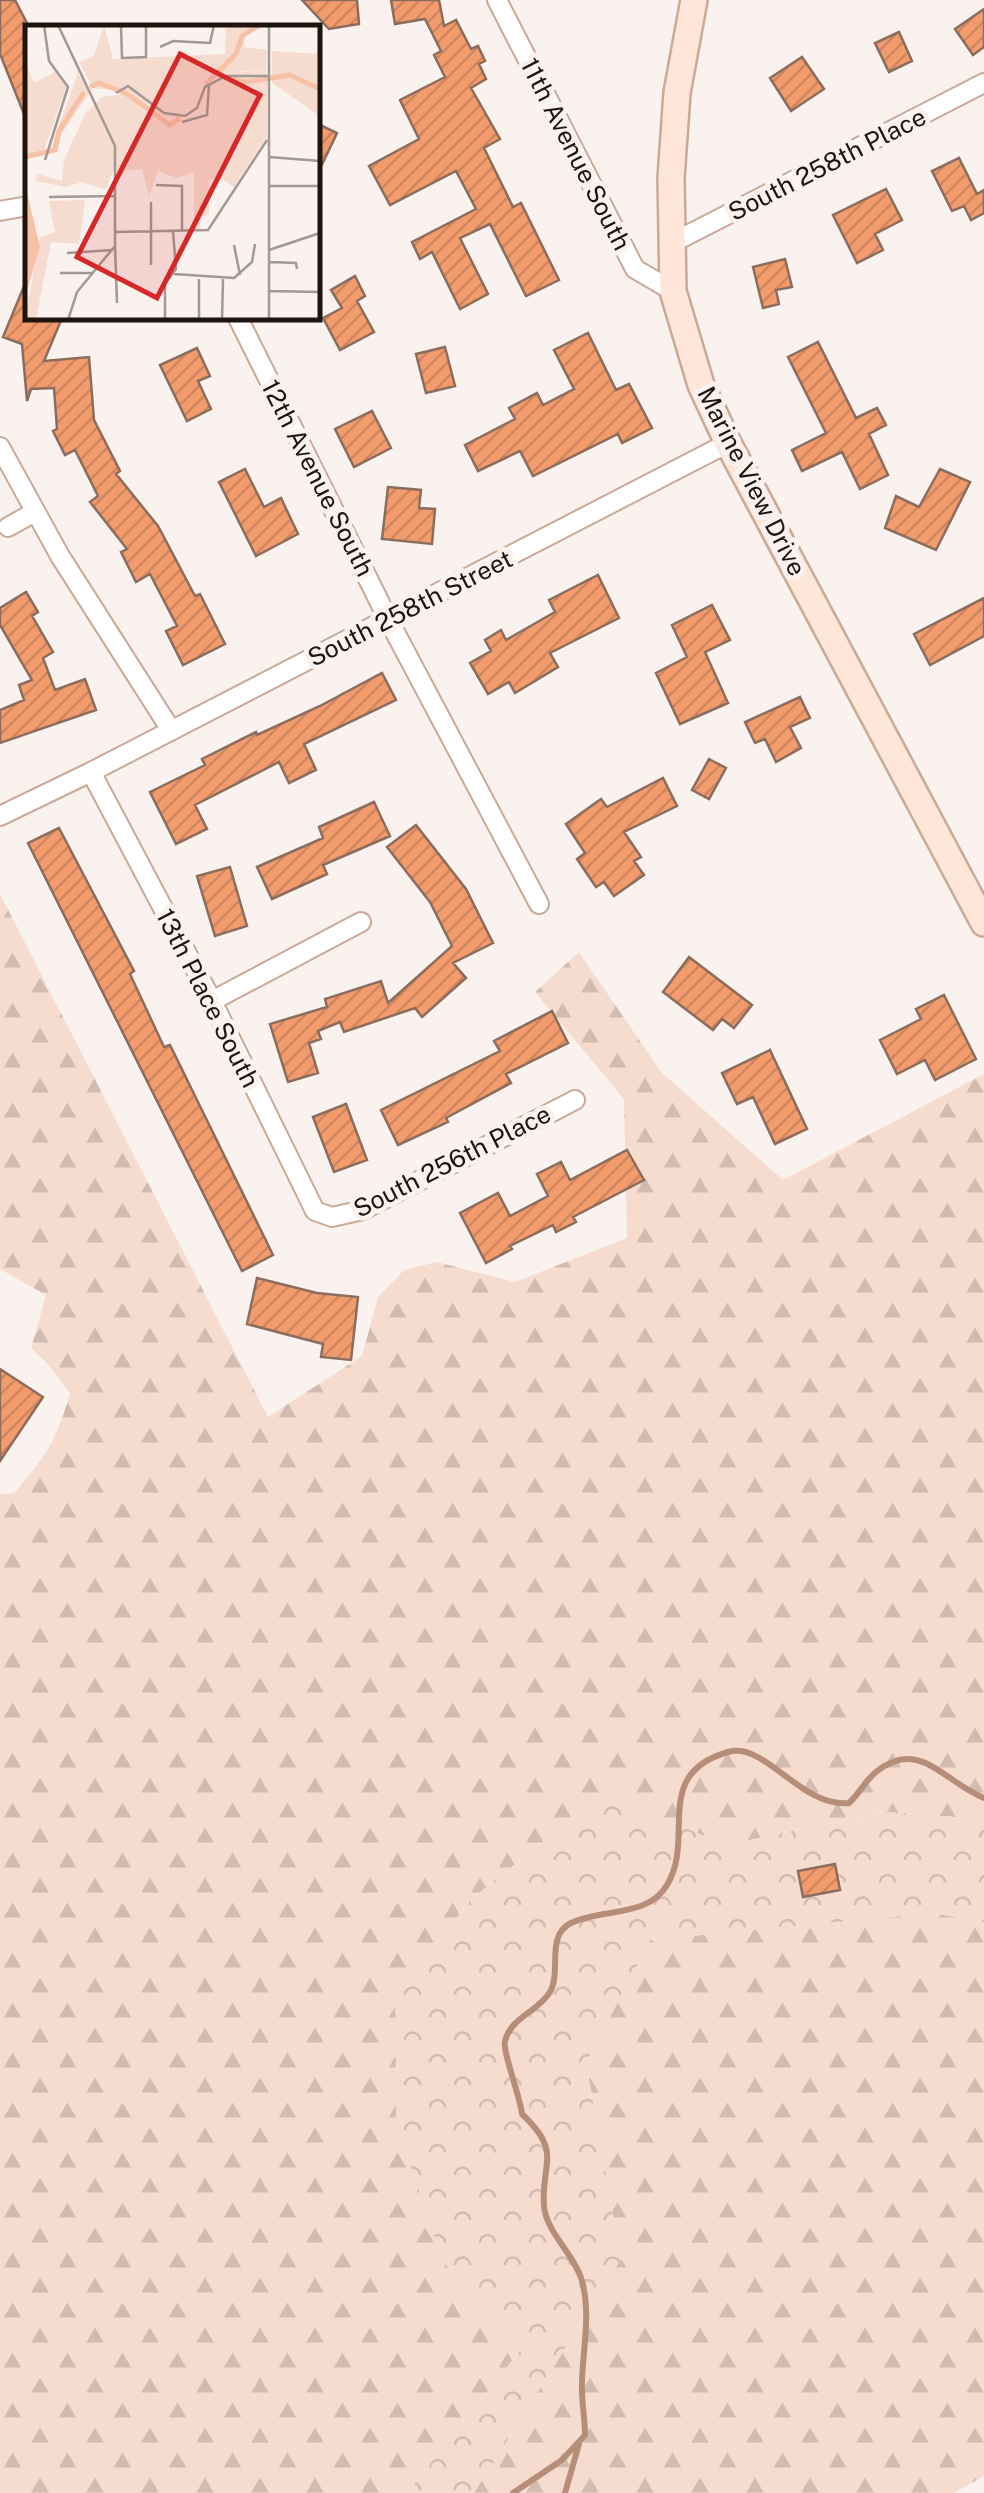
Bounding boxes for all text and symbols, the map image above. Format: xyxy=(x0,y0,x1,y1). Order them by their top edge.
inset map xyxy=(25,25,320,320)
street label: 11th Avenue South xyxy=(515,53,637,255)
street label: South 258th Place xyxy=(723,101,931,227)
street label: 12th Avenue South xyxy=(255,375,381,581)
street label: Marine View Drive xyxy=(691,381,813,581)
street label: South 258th Street xyxy=(303,543,517,673)
street label: 13th Place South xyxy=(150,904,266,1092)
street label: South 256th Place xyxy=(348,1098,556,1224)

